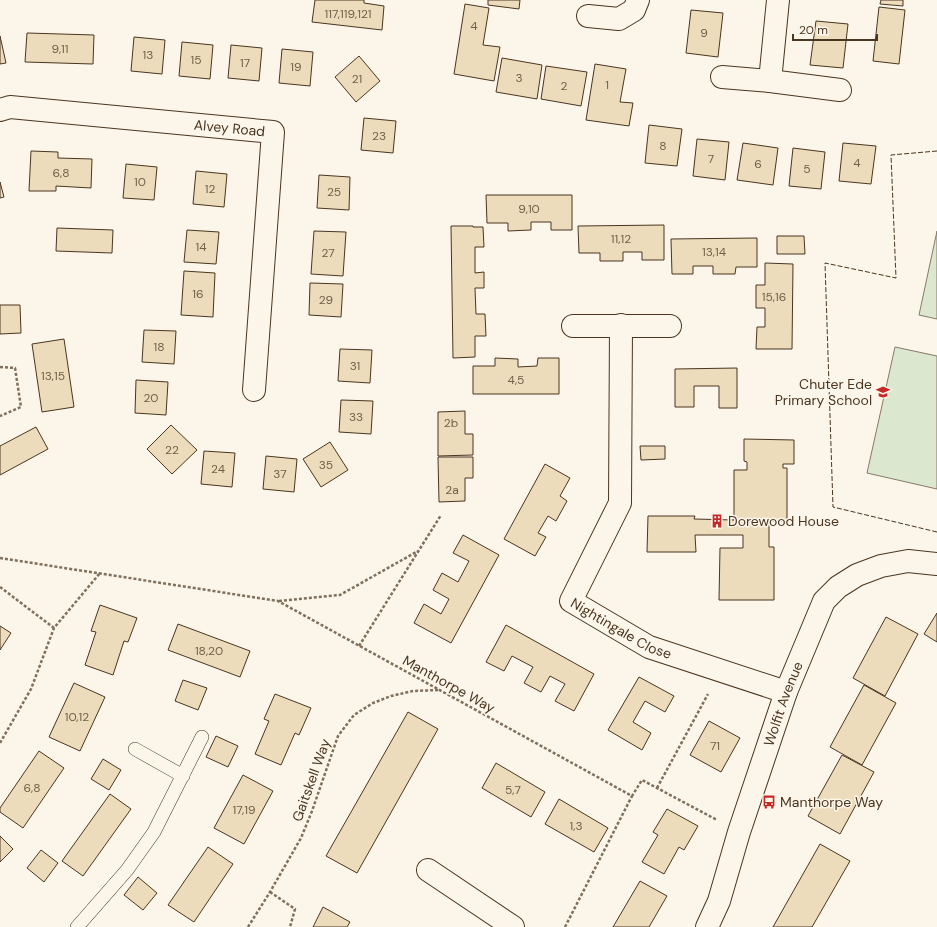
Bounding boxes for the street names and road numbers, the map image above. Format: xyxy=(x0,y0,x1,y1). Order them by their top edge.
street label: Alvey Road xyxy=(193,116,266,140)
street label: Nightingale Close xyxy=(567,594,674,663)
street label: Manthorpe Way xyxy=(400,651,499,717)
street label: Wolfit Avenue xyxy=(759,659,807,749)
street label: Gaitskell Way xyxy=(288,736,334,824)

